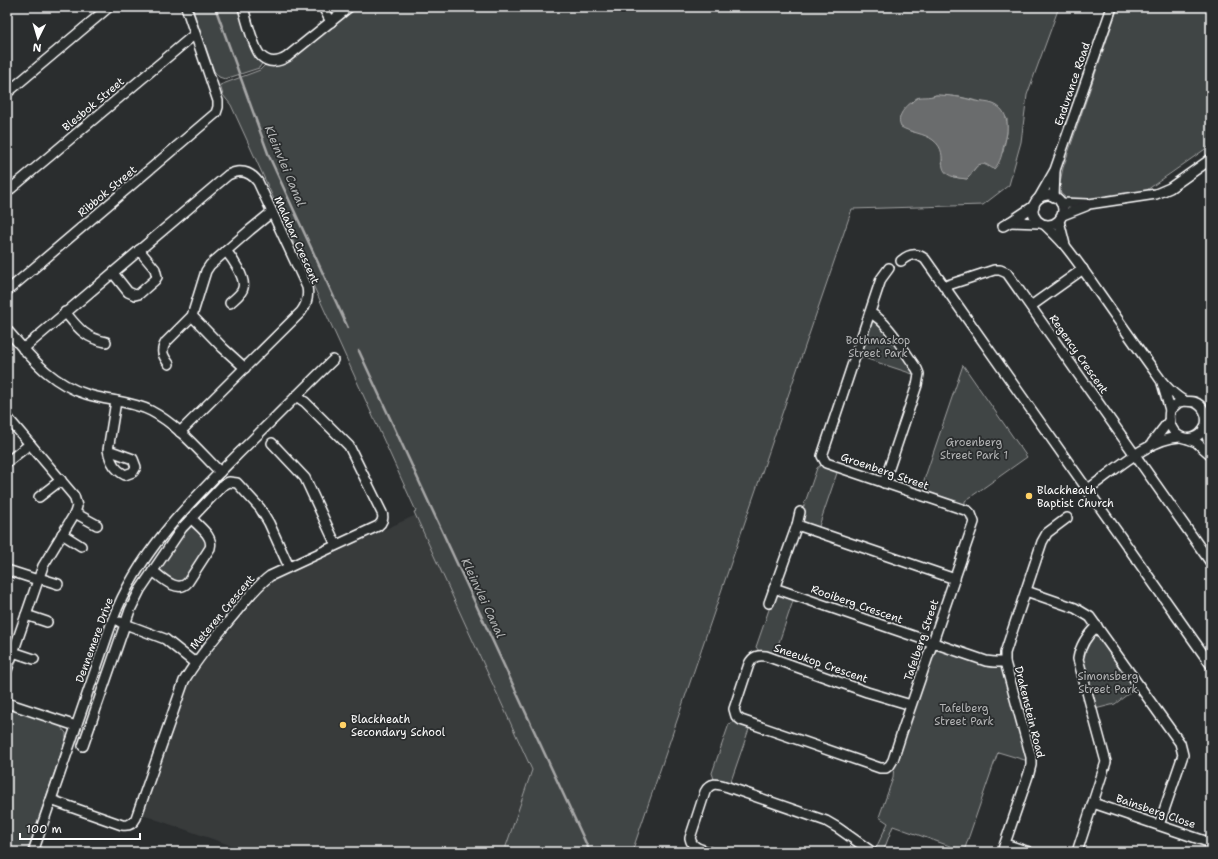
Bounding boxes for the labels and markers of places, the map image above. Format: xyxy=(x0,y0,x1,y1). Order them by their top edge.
place label: Blackheath Baptist Church xyxy=(1037,483,1114,511)
marker: Blackheath Baptist Church xyxy=(1024,491,1034,501)
place label: Blackheath Secondary School xyxy=(351,712,446,740)
marker: Blackheath Secondary School xyxy=(338,720,348,730)

